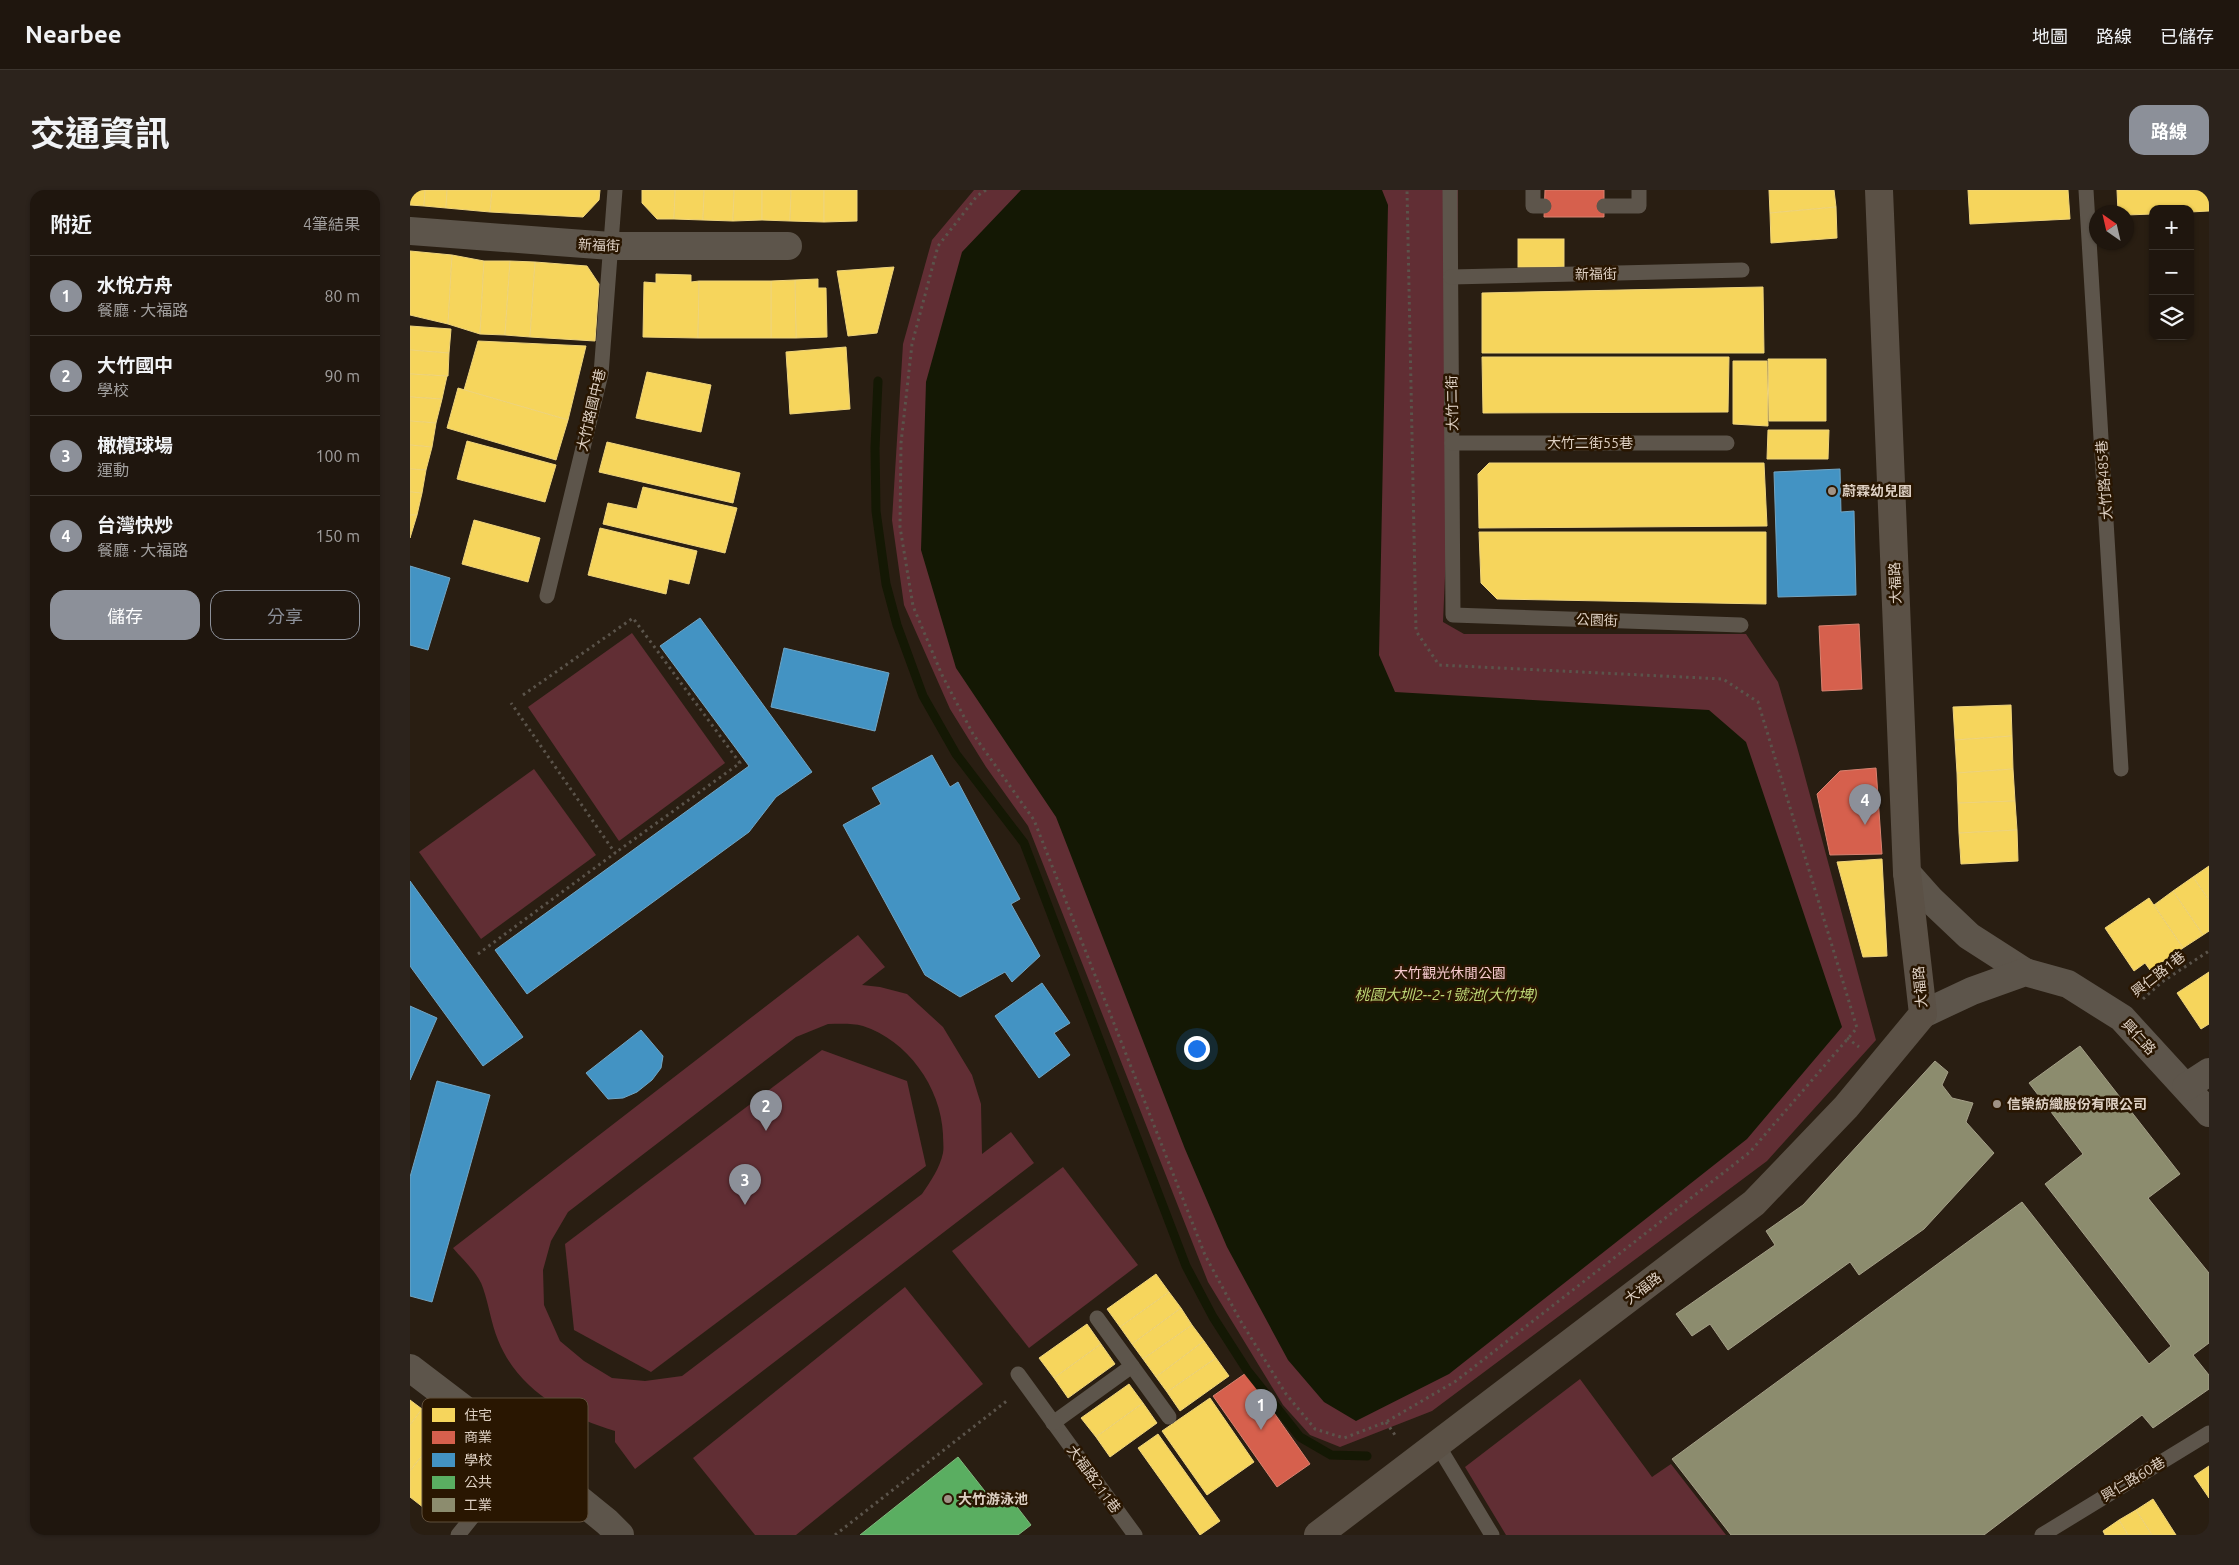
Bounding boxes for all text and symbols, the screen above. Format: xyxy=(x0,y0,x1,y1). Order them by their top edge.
text: Nearbee xyxy=(25,21,122,48)
text: 地圖 xyxy=(2032,26,2068,46)
text: 路線 xyxy=(2096,26,2132,46)
text: 已儲存 xyxy=(2160,26,2214,46)
button: 路線 xyxy=(2129,105,2209,155)
text: 交通資訊 xyxy=(30,113,170,153)
north arrow xyxy=(2089,205,2134,250)
map controls xyxy=(2149,205,2194,340)
button: + xyxy=(2149,205,2194,250)
text: 附近 xyxy=(50,212,92,236)
text: 4筆結果 xyxy=(303,215,360,233)
street label: 新福街 xyxy=(578,236,620,254)
button: − xyxy=(2149,250,2194,295)
street label: 新福街 xyxy=(1575,266,1617,282)
text: 水悅方舟 xyxy=(97,274,173,296)
text: 1 xyxy=(61,287,71,305)
text: 80 m xyxy=(324,287,360,305)
button: layers xyxy=(2149,295,2194,340)
text: 餐廳 · 大福路 xyxy=(97,301,188,319)
text: 大竹國中 xyxy=(97,354,173,376)
text: 2 xyxy=(61,367,71,385)
text: 90 m xyxy=(324,367,360,385)
street label: 大竹路國中巷 xyxy=(574,367,608,453)
street label: 大竹二街 xyxy=(1444,375,1460,431)
text: 學校 xyxy=(97,381,129,399)
text: 橄欖球場 xyxy=(97,434,173,456)
street label: 大竹二街55巷 xyxy=(1547,435,1633,451)
street label: 大竹路485巷 xyxy=(2093,440,2115,520)
text: 3 xyxy=(61,447,71,465)
text: 100 m xyxy=(315,447,360,465)
text: 運動 xyxy=(97,461,129,479)
place label: 蔚霖幼兒園 xyxy=(1842,483,1912,499)
marker: 蔚霖幼兒園 xyxy=(1826,485,1838,497)
text: 台灣快炒 xyxy=(97,514,173,536)
text: 4 xyxy=(61,527,71,545)
text: 150 m xyxy=(315,527,360,545)
text: 餐廳 · 大福路 xyxy=(97,541,188,559)
street label: 大福路 xyxy=(1886,562,1904,604)
button: 儲存 xyxy=(50,590,200,640)
button: 分享 xyxy=(210,590,360,640)
street label: 公園街 xyxy=(1576,611,1618,629)
pin: 4 xyxy=(1849,784,1881,825)
street label: 興仁路1巷 xyxy=(2128,948,2188,1000)
park label: 大竹觀光休閒公園 xyxy=(1394,965,1506,981)
street label: 大福路 xyxy=(1910,965,1930,1009)
water label: 桃園大圳2--2-1號池(大竹埤) xyxy=(1354,986,1538,1003)
street label: 興仁路 xyxy=(2119,1016,2159,1058)
your location xyxy=(1184,1036,1210,1062)
pin: 2 xyxy=(750,1090,782,1131)
place label: 信榮紡織股份有限公司 xyxy=(2007,1096,2147,1112)
marker: 信榮紡織股份有限公司 xyxy=(1991,1098,2003,1110)
pin: 3 xyxy=(729,1164,761,1205)
street label: 大福路 xyxy=(1621,1269,1665,1307)
pin: 1 xyxy=(1245,1389,1277,1430)
legend xyxy=(422,1398,588,1522)
text: 住宅 xyxy=(464,1407,492,1423)
text: 商業 xyxy=(464,1429,492,1445)
street label: 大福路211巷 xyxy=(1064,1442,1124,1516)
text: 學校 xyxy=(464,1452,492,1468)
street label: 興仁路60巷 xyxy=(2098,1454,2168,1504)
text: 公共 xyxy=(464,1474,492,1490)
place label: 大竹游泳池 xyxy=(958,1491,1028,1507)
marker: 大竹游泳池 xyxy=(942,1493,954,1505)
text: 工業 xyxy=(464,1497,492,1513)

